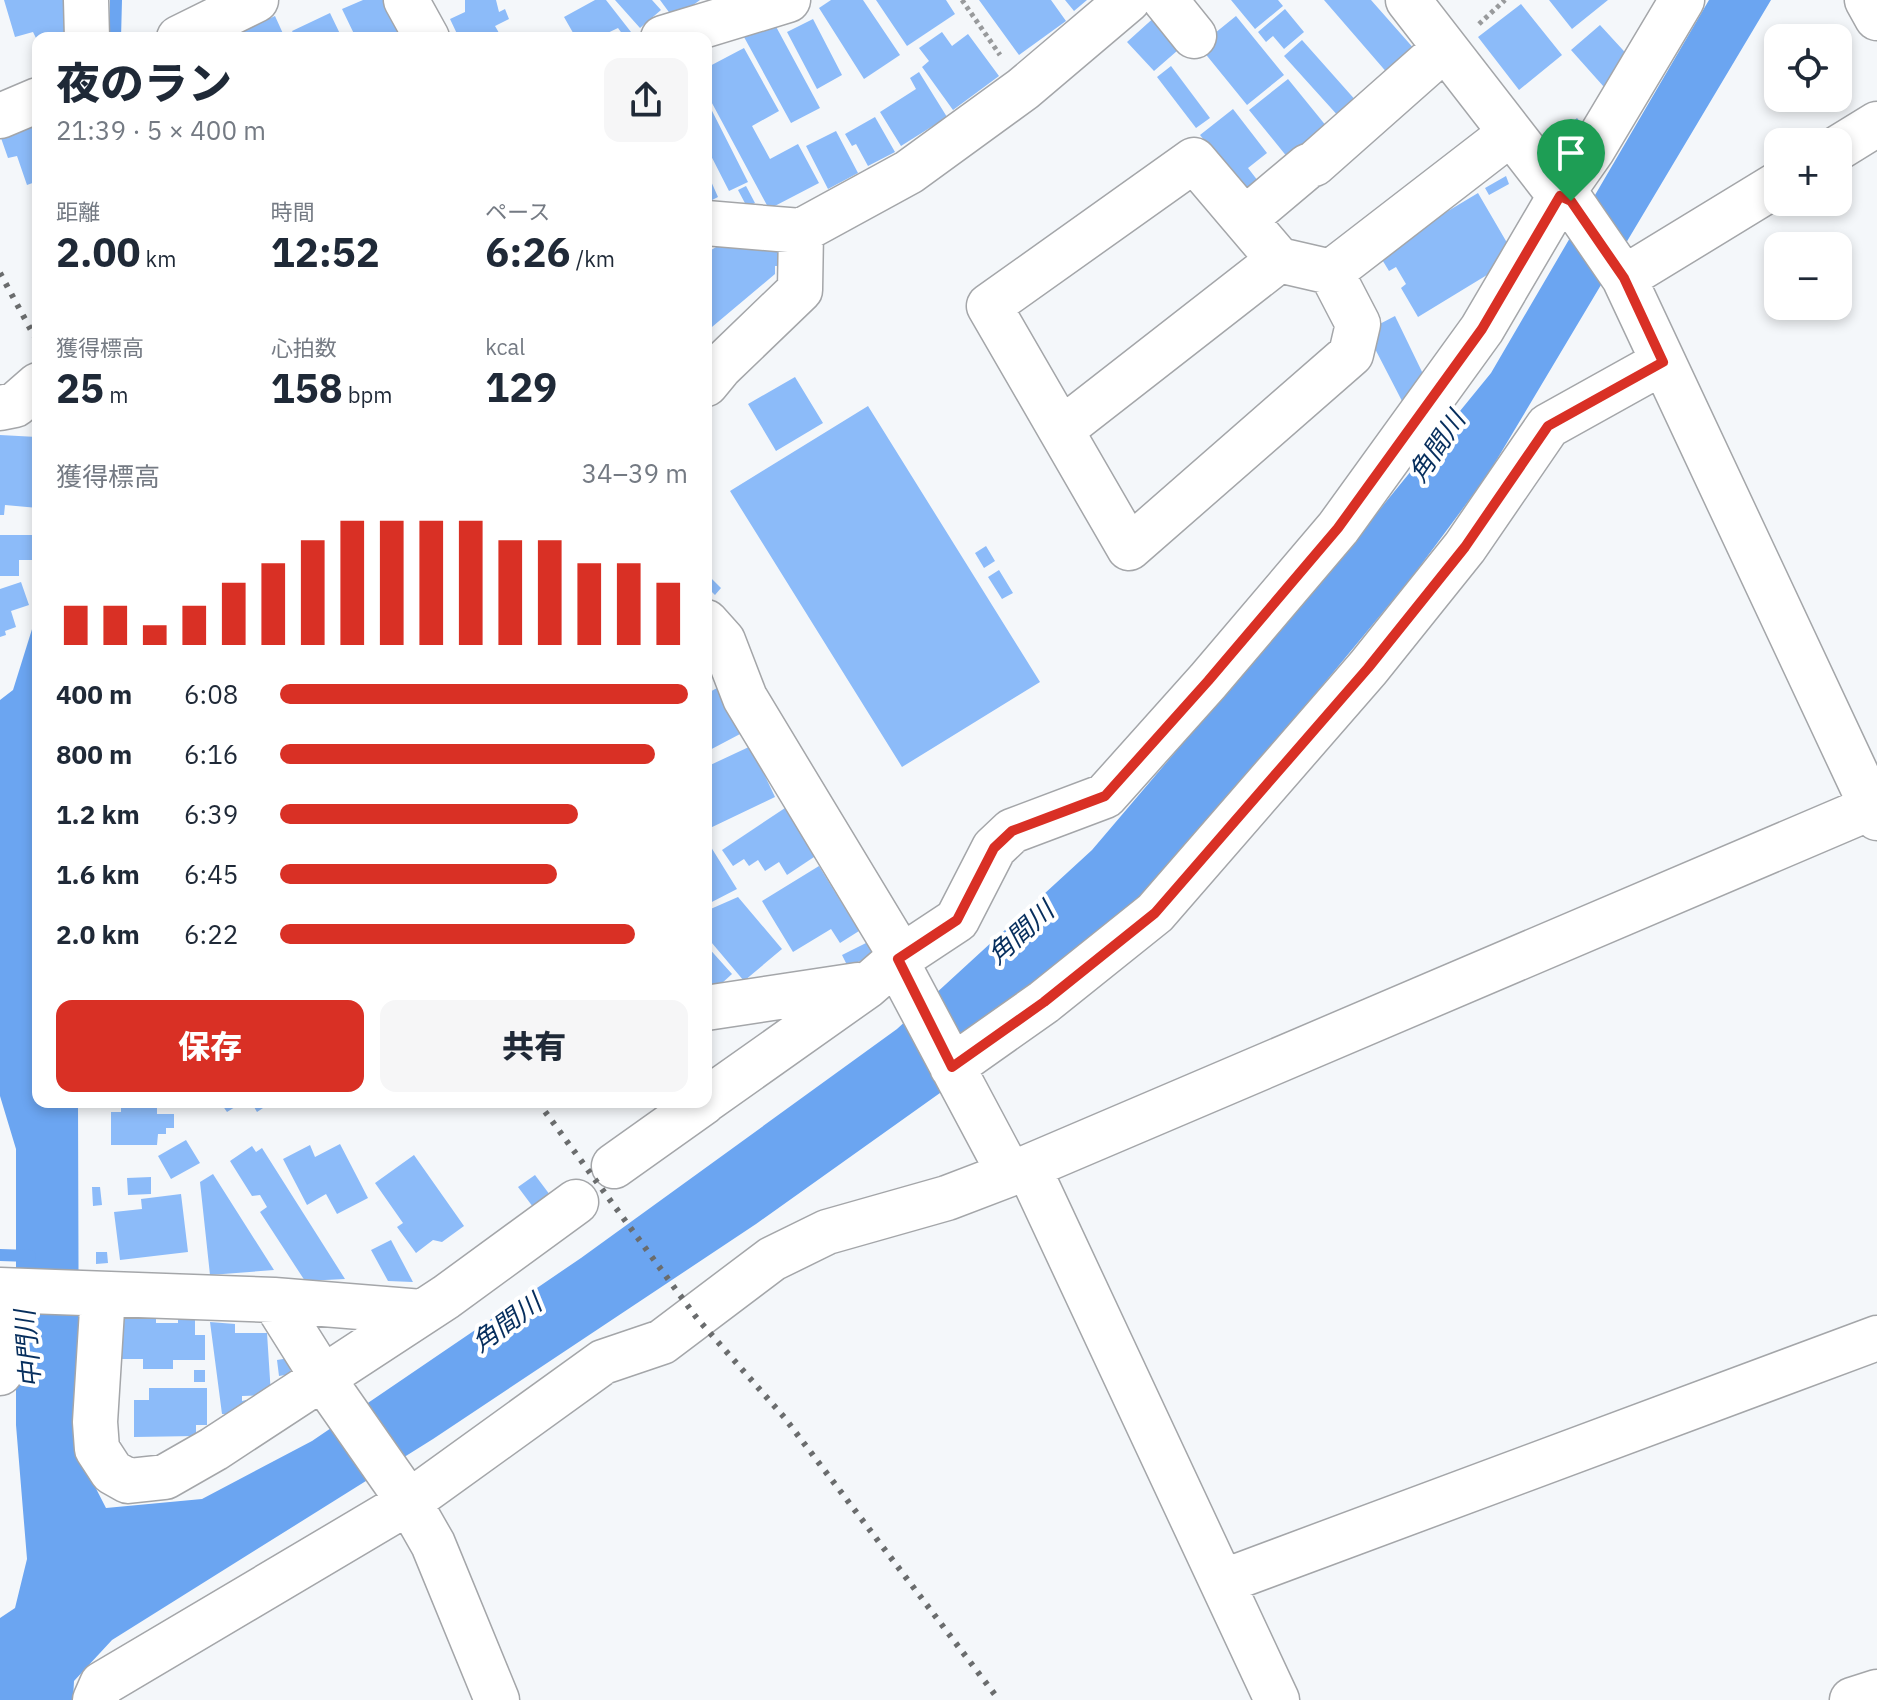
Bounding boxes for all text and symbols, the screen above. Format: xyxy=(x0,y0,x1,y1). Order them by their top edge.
map controls xyxy=(1764,24,1852,320)
button: locate xyxy=(1764,24,1852,112)
text: 夜のラン xyxy=(56,54,232,111)
button: share xyxy=(604,58,688,142)
text: 21:39 · 5 × 400 m xyxy=(56,113,266,147)
pin xyxy=(1537,119,1605,201)
button: + xyxy=(1764,128,1852,216)
icon: arrive xyxy=(1549,131,1593,175)
text: 距離 xyxy=(56,197,100,226)
text: 時間 xyxy=(271,197,315,226)
text: ペース xyxy=(485,197,550,226)
text: 2.00 xyxy=(56,226,140,278)
text: 12:52 xyxy=(271,226,380,278)
text: 6:26 xyxy=(485,226,571,278)
button: − xyxy=(1764,232,1852,320)
text: km xyxy=(140,244,176,273)
text: /km xyxy=(571,244,615,273)
text: kcal xyxy=(485,332,525,361)
text: 獲得標高 xyxy=(56,333,144,362)
text: 心拍数 xyxy=(271,333,337,362)
text: 129 xyxy=(485,361,557,413)
text: 25 xyxy=(56,362,104,414)
text: 158 xyxy=(271,362,343,414)
text: m xyxy=(104,380,128,409)
text: bpm xyxy=(343,380,393,409)
water label: 角間川 xyxy=(1400,402,1474,488)
text: 34–39 m xyxy=(581,456,688,490)
text: 獲得標高 xyxy=(56,459,160,493)
text: 400 m xyxy=(56,677,132,711)
text: 6:08 xyxy=(184,677,238,711)
text: 800 m xyxy=(56,737,132,771)
text: 6:16 xyxy=(184,737,238,771)
text: 1.2 km xyxy=(56,797,140,831)
text: 6:39 xyxy=(184,797,238,831)
text: 1.6 km xyxy=(56,857,140,891)
text: 6:45 xyxy=(184,857,238,891)
water label: 角間川 xyxy=(980,891,1063,971)
text: 2.0 km xyxy=(56,917,140,951)
text: 6:22 xyxy=(184,917,238,951)
button: 保存 xyxy=(56,1000,364,1092)
button: 共有 xyxy=(380,1000,688,1092)
water label: 角間川 xyxy=(464,1284,550,1359)
water label: 中門川 xyxy=(6,1306,47,1389)

